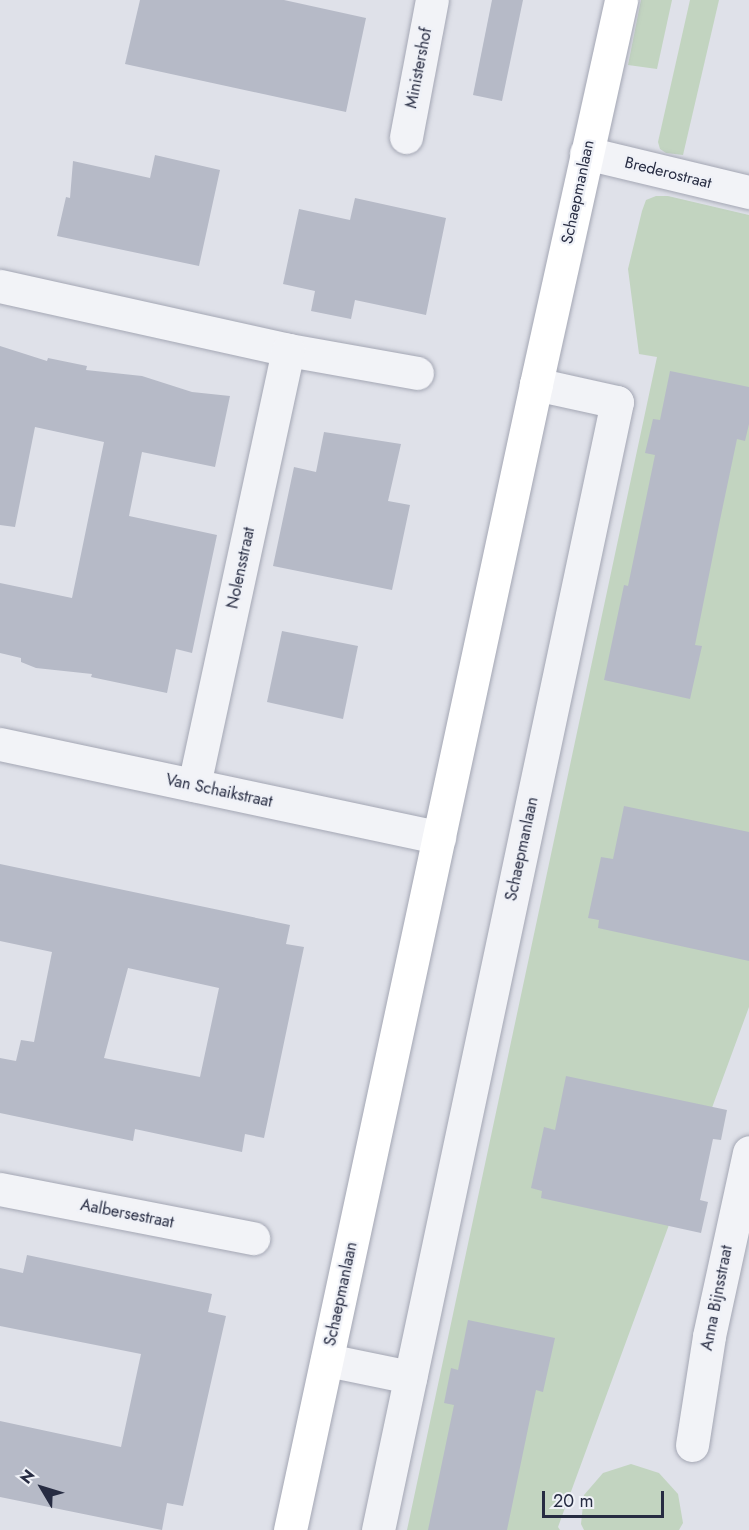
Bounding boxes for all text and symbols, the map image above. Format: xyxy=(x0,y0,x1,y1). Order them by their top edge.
street label: Ministershof xyxy=(402,26,436,110)
street label: Schaepmanlaan xyxy=(558,138,598,246)
street label: Brederostraat xyxy=(623,153,713,193)
street label: Nolensstraat xyxy=(223,525,259,611)
street label: Van Schaikstraat xyxy=(164,770,274,812)
street label: Schaepmanlaan xyxy=(502,795,542,903)
street label: Aalbersestraat xyxy=(79,1196,175,1232)
street label: Schaepmanlaan xyxy=(321,1240,361,1348)
street label: Anna Bijnsstraat xyxy=(697,1244,737,1352)
north arrow xyxy=(12,1458,72,1518)
text: N xyxy=(14,1465,40,1489)
scale bar xyxy=(545,1479,666,1517)
text: 20 m xyxy=(553,1488,593,1514)

